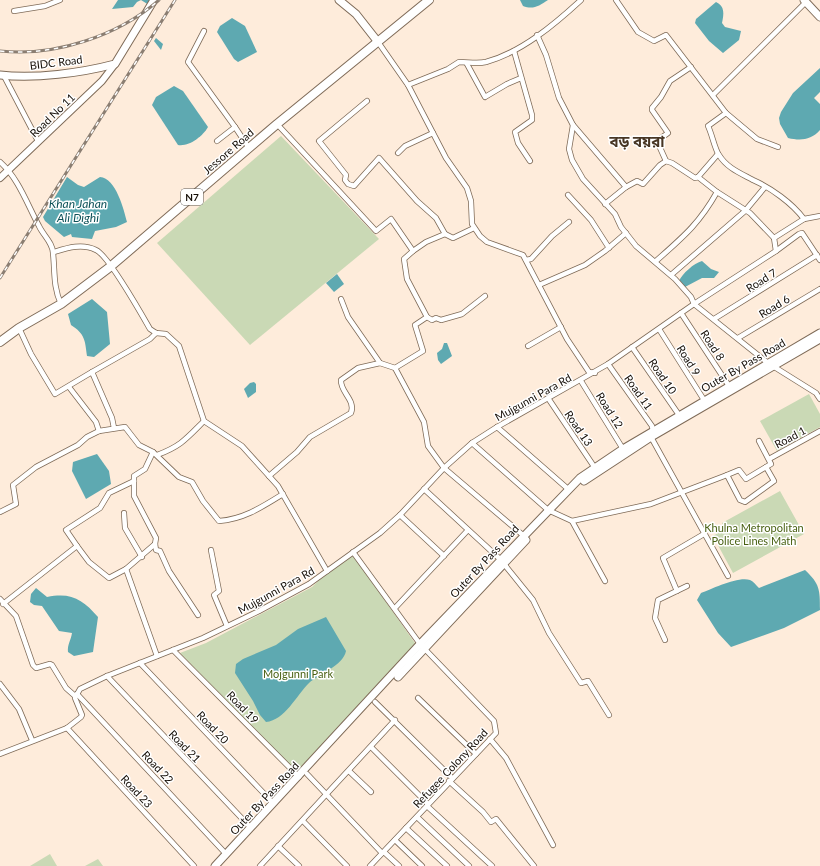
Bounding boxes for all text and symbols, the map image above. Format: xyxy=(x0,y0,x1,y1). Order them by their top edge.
street label: BIDC Road xyxy=(29,52,83,72)
street label: Road No 11 xyxy=(27,90,77,140)
street label: Jessore Road xyxy=(200,125,256,177)
district label: বড় বয়রা xyxy=(608,132,665,150)
road number: N7 xyxy=(181,189,203,205)
water label: Khan Jahan Ali Dighi xyxy=(49,196,107,225)
street label: Road 7 xyxy=(743,266,779,294)
street label: Road 6 xyxy=(756,292,792,320)
street label: Road 8 xyxy=(698,327,728,363)
street label: Outer By Pass Road xyxy=(699,336,787,394)
street label: Road 9 xyxy=(675,342,703,378)
street label: Road 10 xyxy=(646,356,680,397)
street label: Mujgunni Para Rd xyxy=(493,371,573,423)
street label: Road 11 xyxy=(622,372,656,412)
street label: Road 12 xyxy=(594,390,626,430)
street label: Road 13 xyxy=(562,408,596,448)
street label: Road 1 xyxy=(772,423,808,451)
park label: Khulna Metropolitan Police Lines Math xyxy=(704,521,804,547)
street label: Outer By Pass Road xyxy=(447,522,521,600)
street label: Mujgunni Para Rd xyxy=(236,564,316,616)
park label: Mojgunni Park xyxy=(263,667,333,680)
street label: Road 19 xyxy=(224,688,262,726)
street label: Road 20 xyxy=(194,708,232,746)
street label: Refugee Colony Road xyxy=(410,726,490,810)
street label: Road 21 xyxy=(166,727,204,765)
street label: Road 22 xyxy=(140,748,176,786)
street label: Outer By Pass Road xyxy=(227,759,301,837)
street label: Road 23 xyxy=(119,772,155,810)

